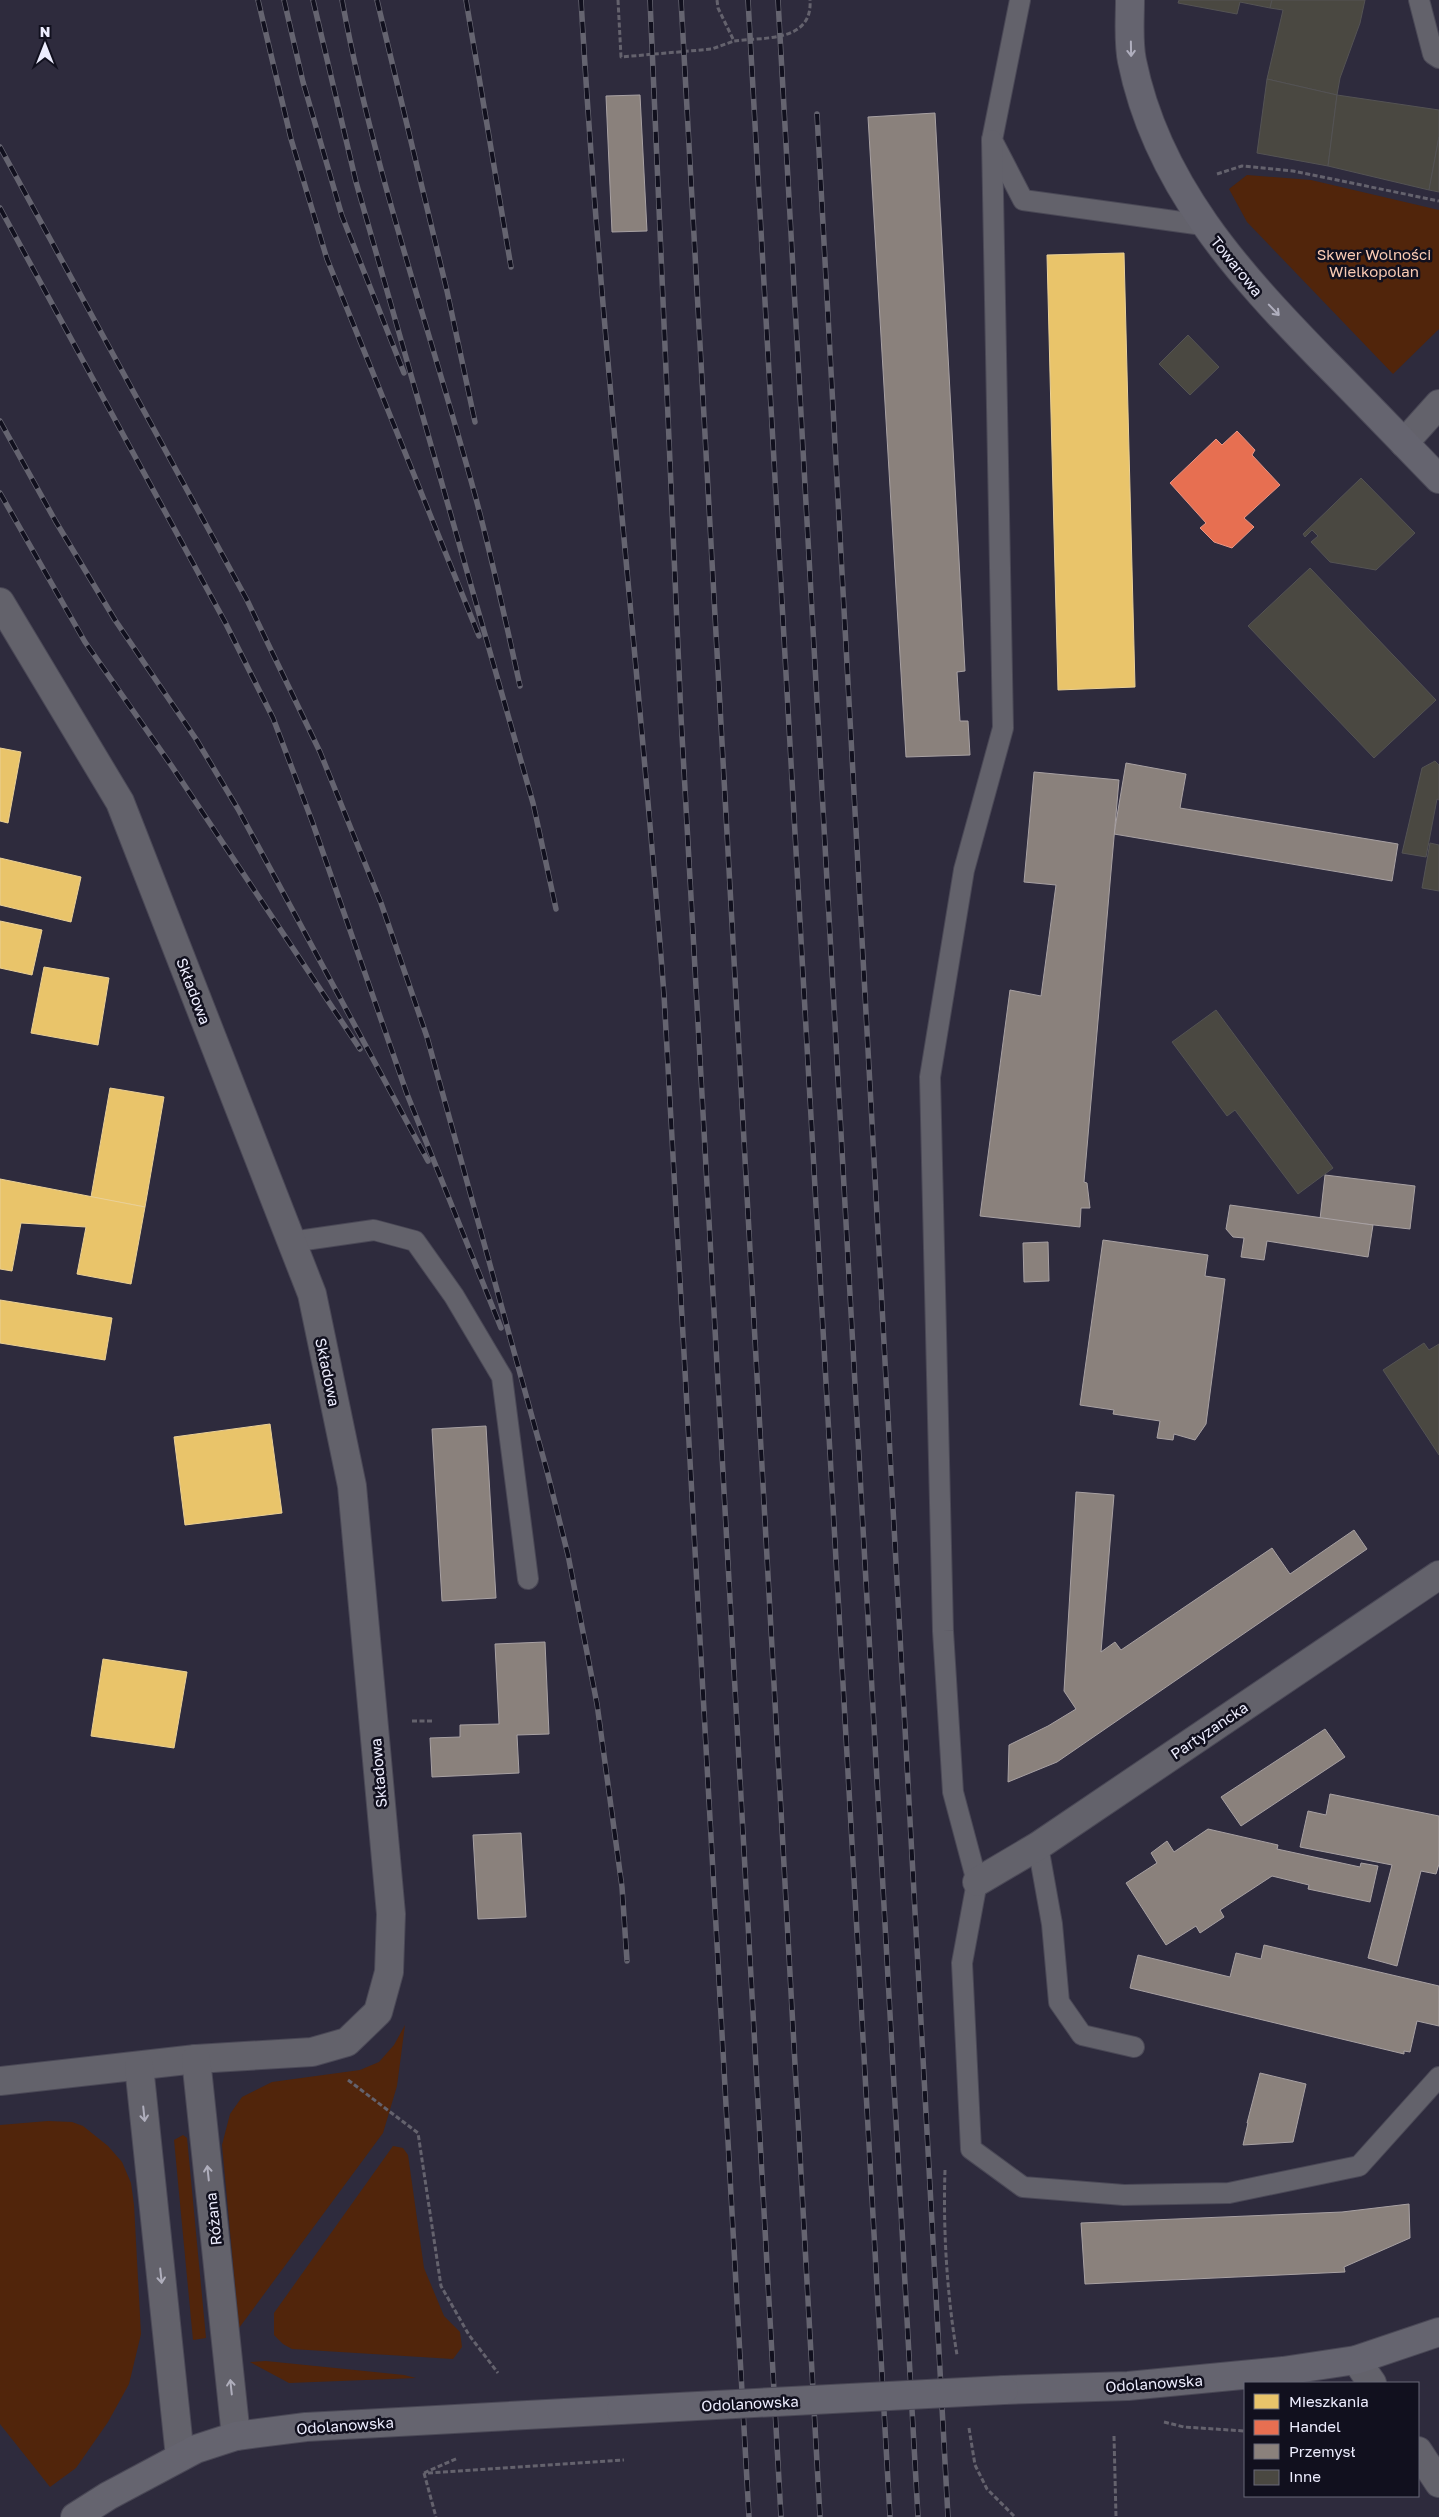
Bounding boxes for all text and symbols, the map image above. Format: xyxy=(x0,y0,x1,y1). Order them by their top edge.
north arrow xyxy=(20,20,70,70)
text: N xyxy=(40,23,50,40)
one-way arrow xyxy=(1126,40,1136,56)
street label: Towarowa xyxy=(1207,232,1267,300)
park label: Skwer Wolności Wielkopolan xyxy=(1317,245,1431,280)
one-way arrow xyxy=(1268,303,1280,316)
street label: Składowa xyxy=(173,955,215,1027)
street label: Składowa xyxy=(312,1336,344,1408)
street label: Partyzancka xyxy=(1167,1698,1251,1762)
street label: Składowa xyxy=(366,1737,390,1809)
one-way arrow xyxy=(139,2106,149,2122)
one-way arrow xyxy=(203,2166,213,2182)
street label: Różana xyxy=(201,2192,225,2246)
one-way arrow xyxy=(156,2268,166,2284)
street label: Odolanowska xyxy=(1105,2371,1203,2395)
one-way arrow xyxy=(226,2379,236,2395)
legend xyxy=(1244,2382,1419,2497)
street label: Odolanowska xyxy=(701,2391,799,2415)
text: Mieszkania xyxy=(1289,2392,1369,2410)
street label: Odolanowska xyxy=(296,2413,394,2437)
text: Handel xyxy=(1289,2417,1341,2435)
text: Przemysł xyxy=(1289,2442,1356,2460)
text: Inne xyxy=(1289,2467,1321,2485)

